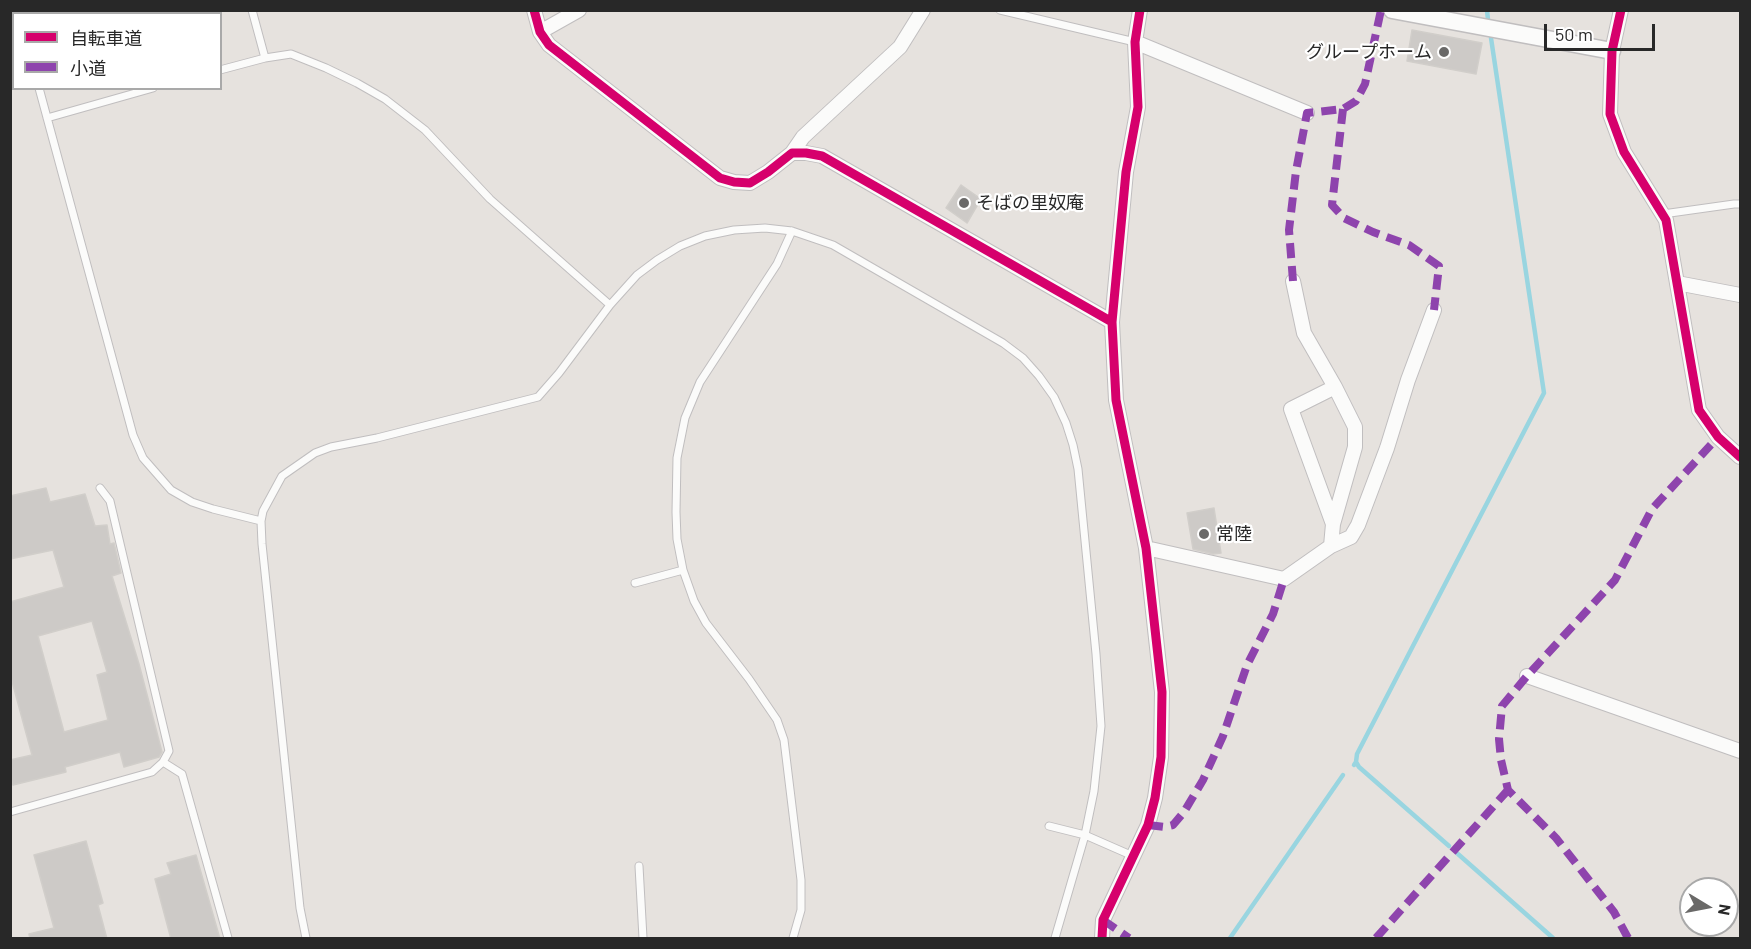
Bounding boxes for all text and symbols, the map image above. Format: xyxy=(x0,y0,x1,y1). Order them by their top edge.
legend xyxy=(12,12,222,90)
scale bar xyxy=(1547,12,1658,50)
text: 50 m xyxy=(1555,23,1593,45)
text: 自転車道 xyxy=(70,27,142,49)
place label: グループホーム xyxy=(1306,41,1432,63)
marker: グループホーム xyxy=(1437,45,1451,59)
text: 小道 xyxy=(70,57,106,79)
place label: そばの里奴庵 xyxy=(976,192,1084,214)
marker: そばの里奴庵 xyxy=(957,196,971,210)
place label: 常陸 xyxy=(1216,523,1252,545)
marker: 常陸 xyxy=(1197,527,1211,541)
north arrow xyxy=(1679,877,1739,937)
text: N xyxy=(1715,903,1736,917)

